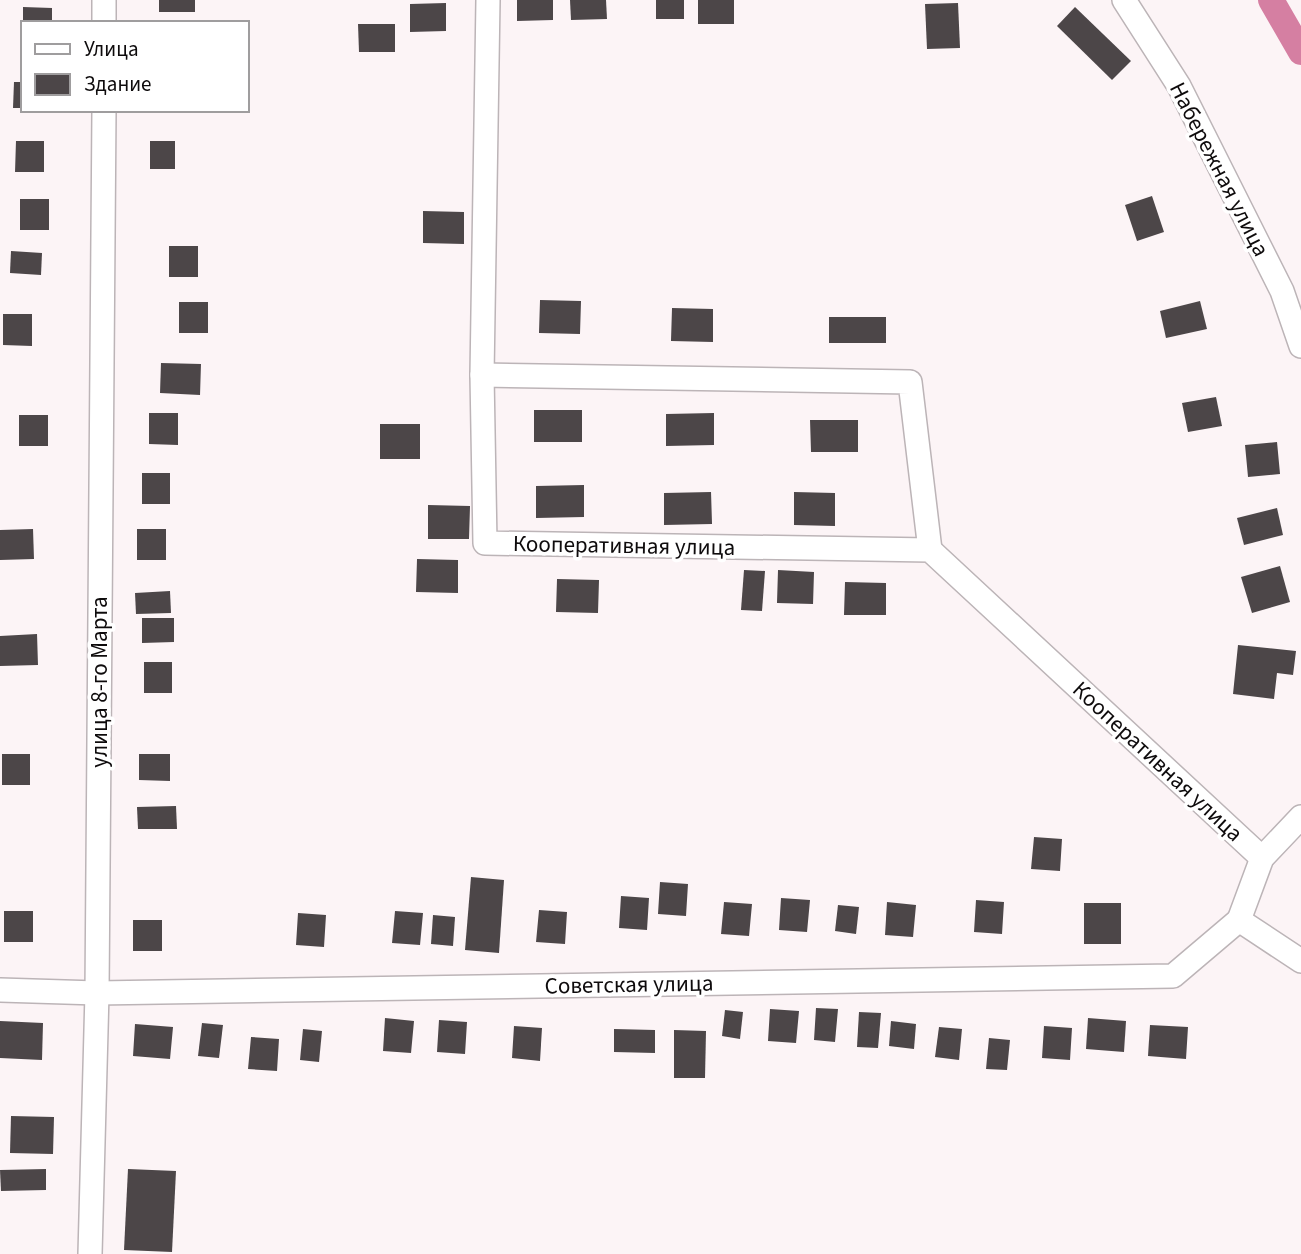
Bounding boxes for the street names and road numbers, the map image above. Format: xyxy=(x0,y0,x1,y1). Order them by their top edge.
street label: Набережная улица xyxy=(1161,76,1278,262)
street label: Кооперативная улица xyxy=(512,527,735,564)
street label: улица 8-го Марта xyxy=(83,596,116,768)
street label: Кооперативная улица xyxy=(1065,673,1250,849)
street label: Советская улица xyxy=(544,967,714,1002)

